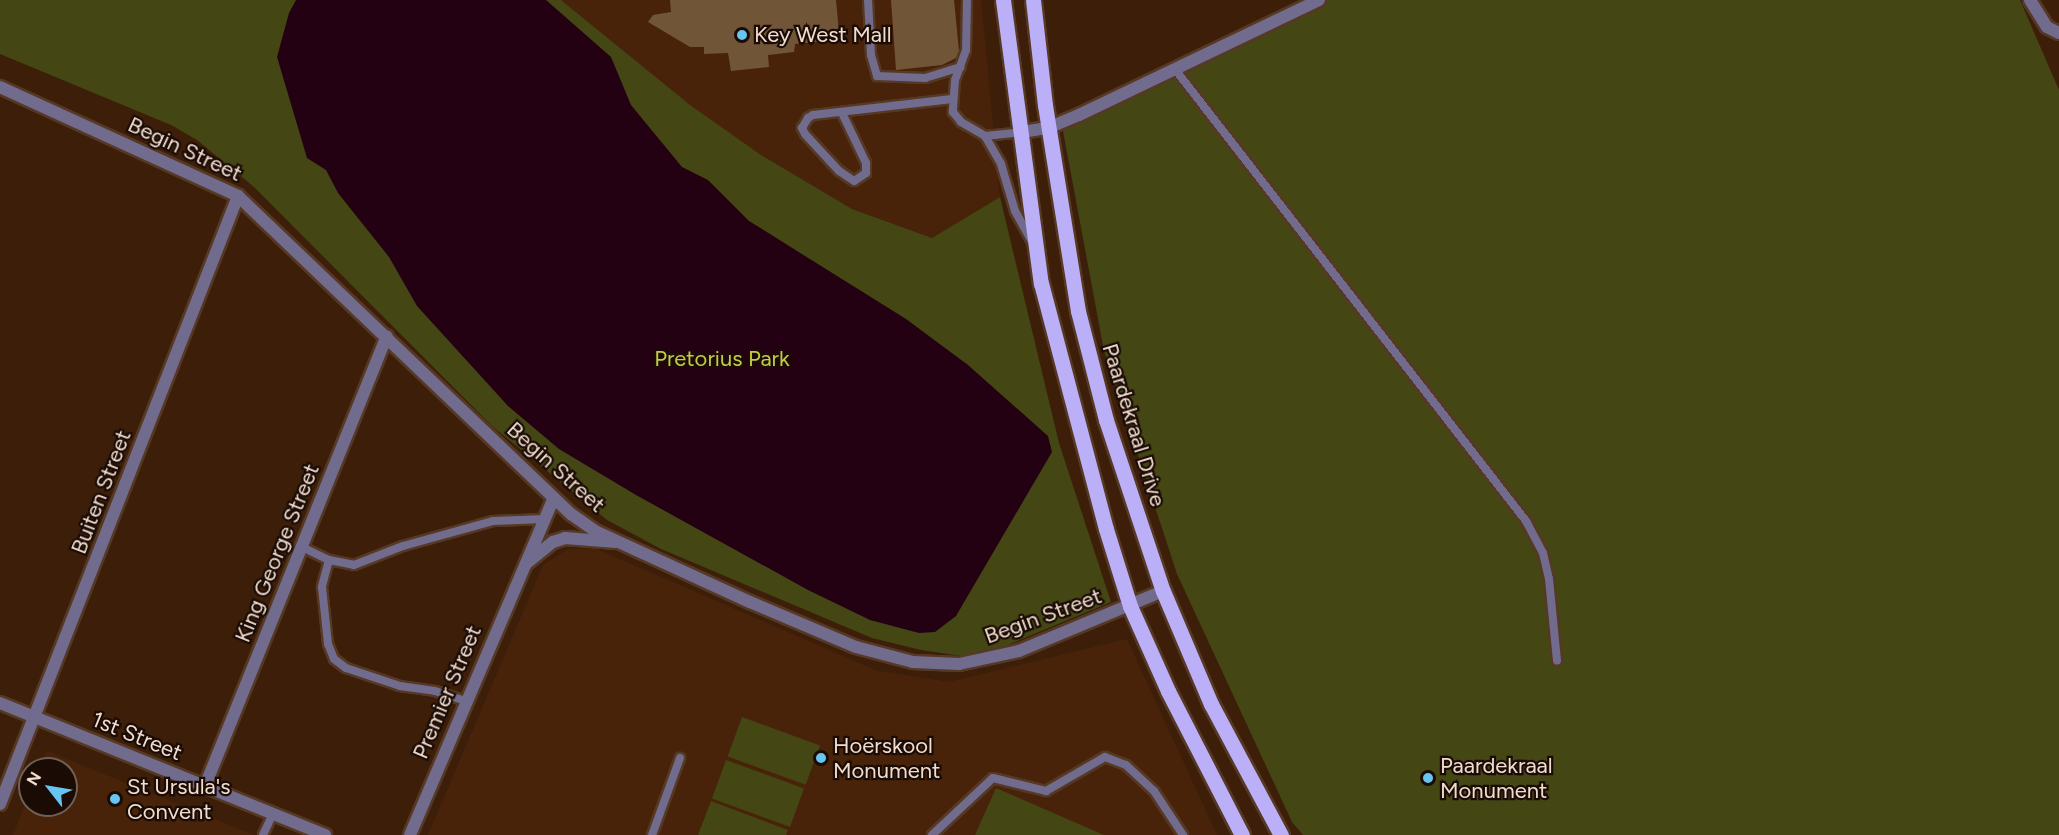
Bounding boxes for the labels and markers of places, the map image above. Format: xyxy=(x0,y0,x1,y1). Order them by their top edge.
place label: Key West Mall xyxy=(754,22,892,48)
marker: Key West Mall xyxy=(735,28,749,42)
place label: Hoërskool Monument xyxy=(833,732,940,784)
marker: Hoërskool Monument xyxy=(814,751,828,765)
place label: Paardekraal Monument xyxy=(1440,752,1553,804)
marker: Paardekraal Monument xyxy=(1421,771,1435,785)
place label: St Ursula's Convent xyxy=(127,773,230,824)
marker: St Ursula's Convent xyxy=(108,792,122,806)

